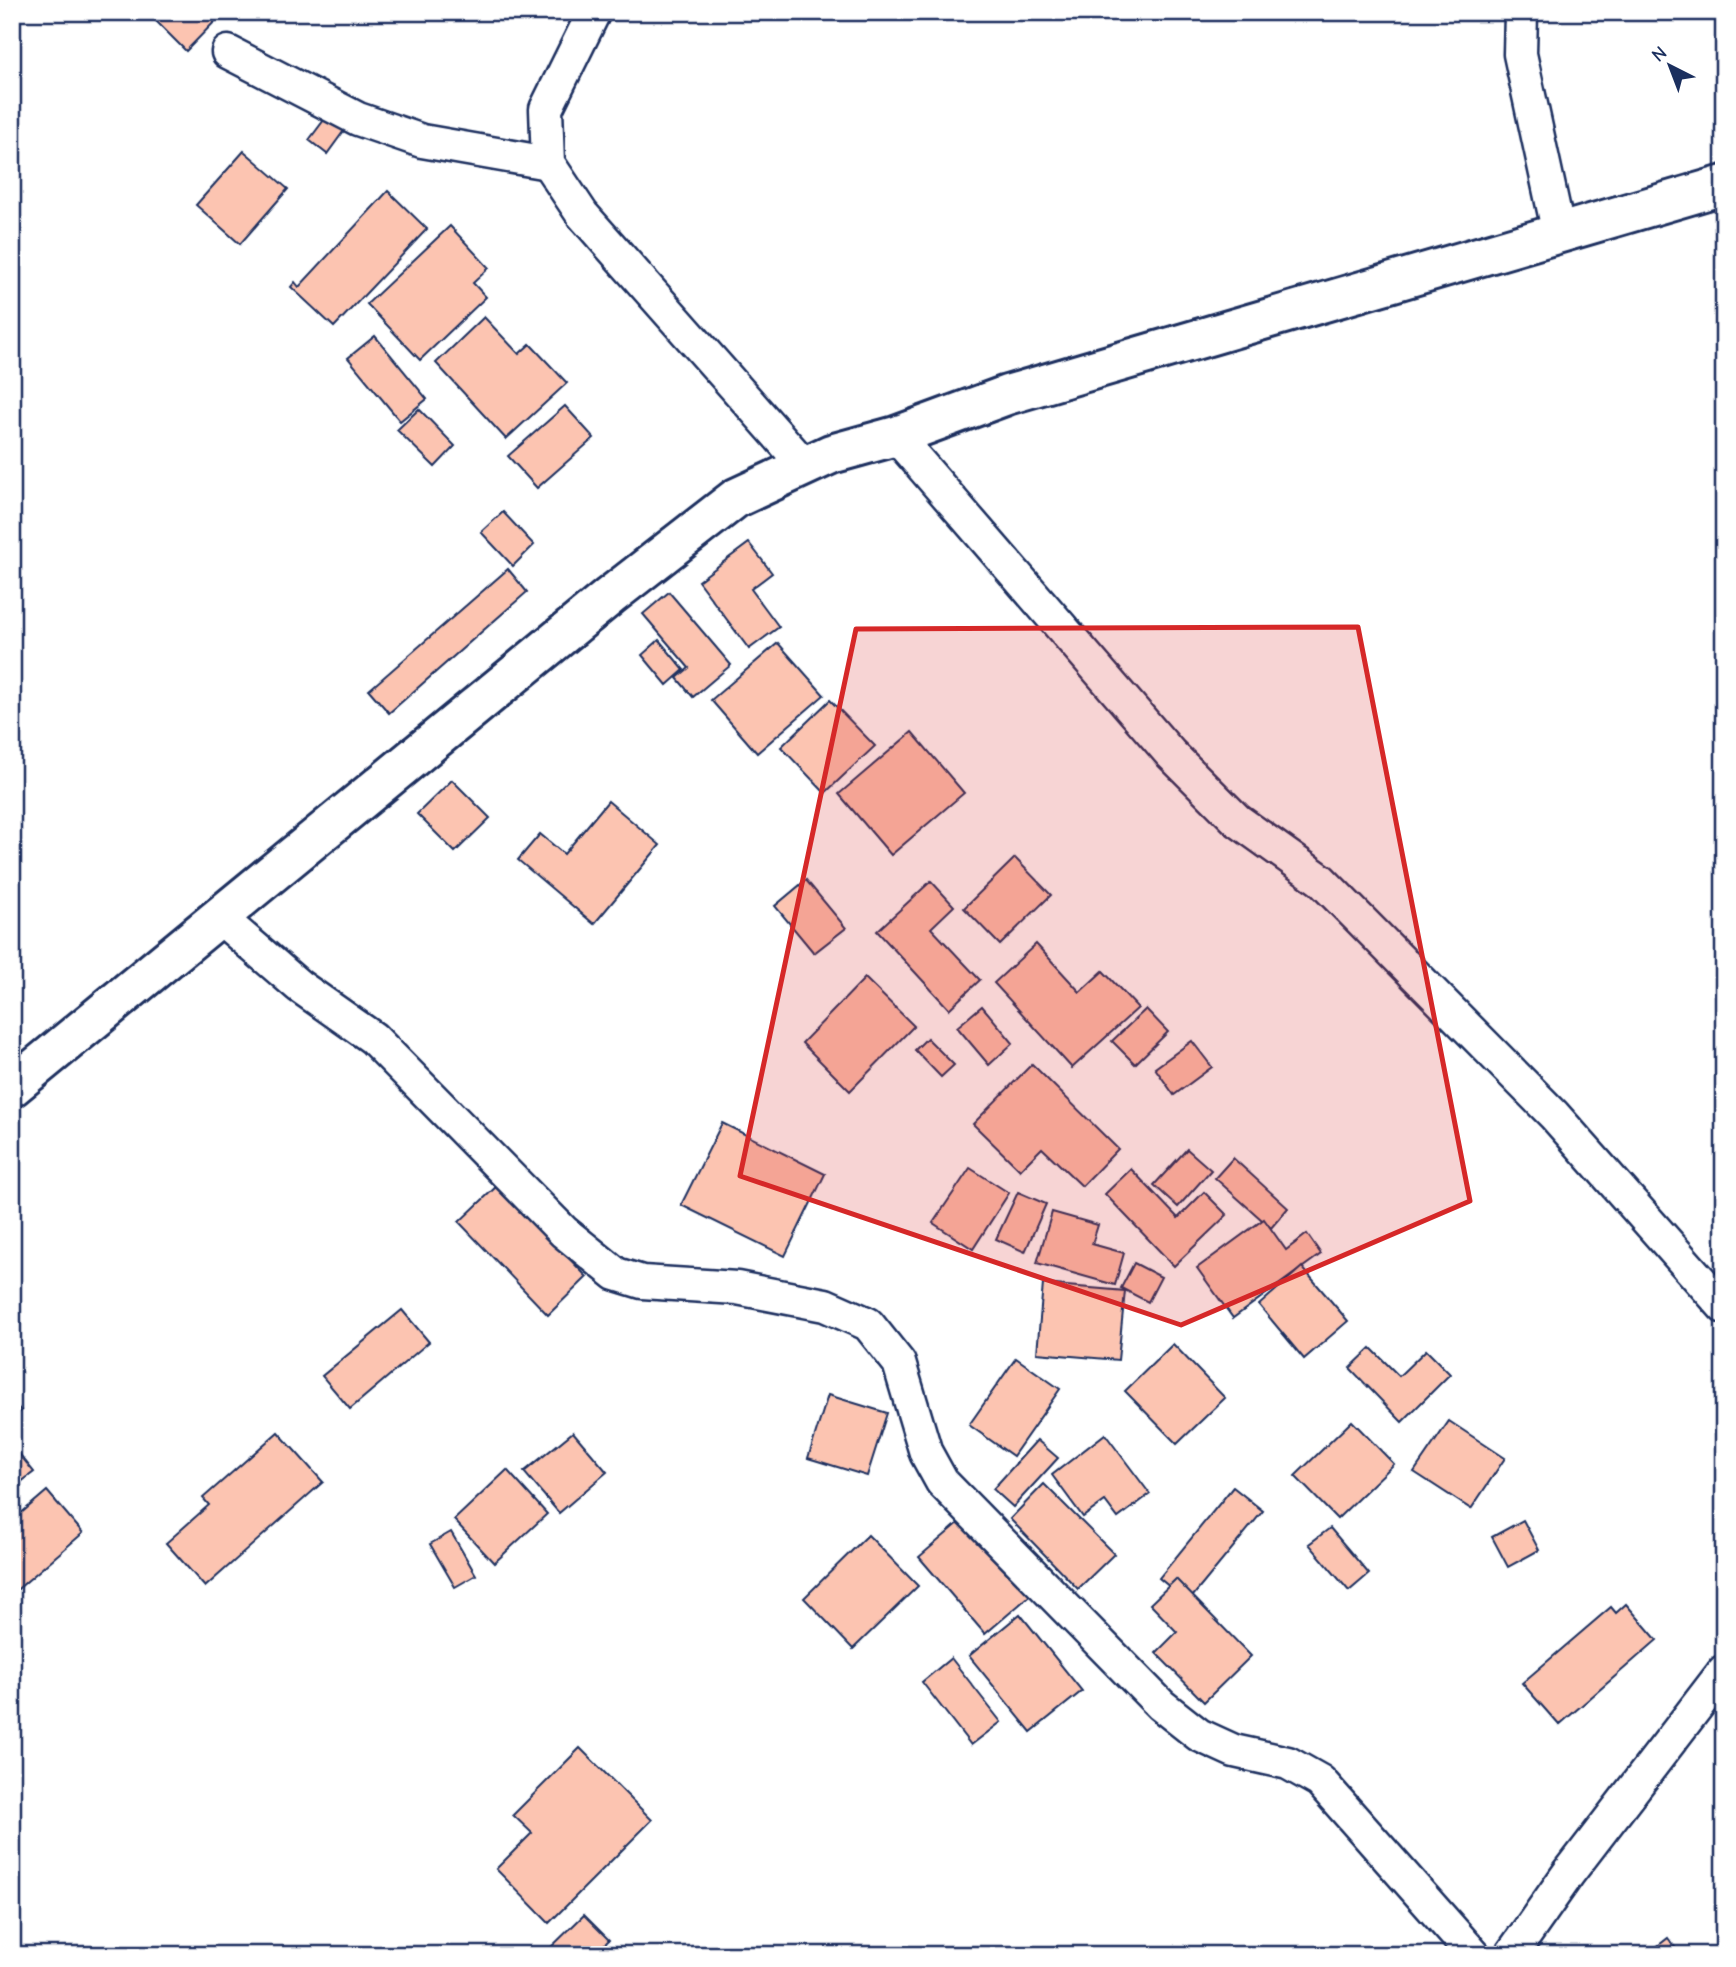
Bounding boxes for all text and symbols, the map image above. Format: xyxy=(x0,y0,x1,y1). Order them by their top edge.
north arrow xyxy=(1634,32,1704,102)
text: N xyxy=(1647,42,1671,66)

